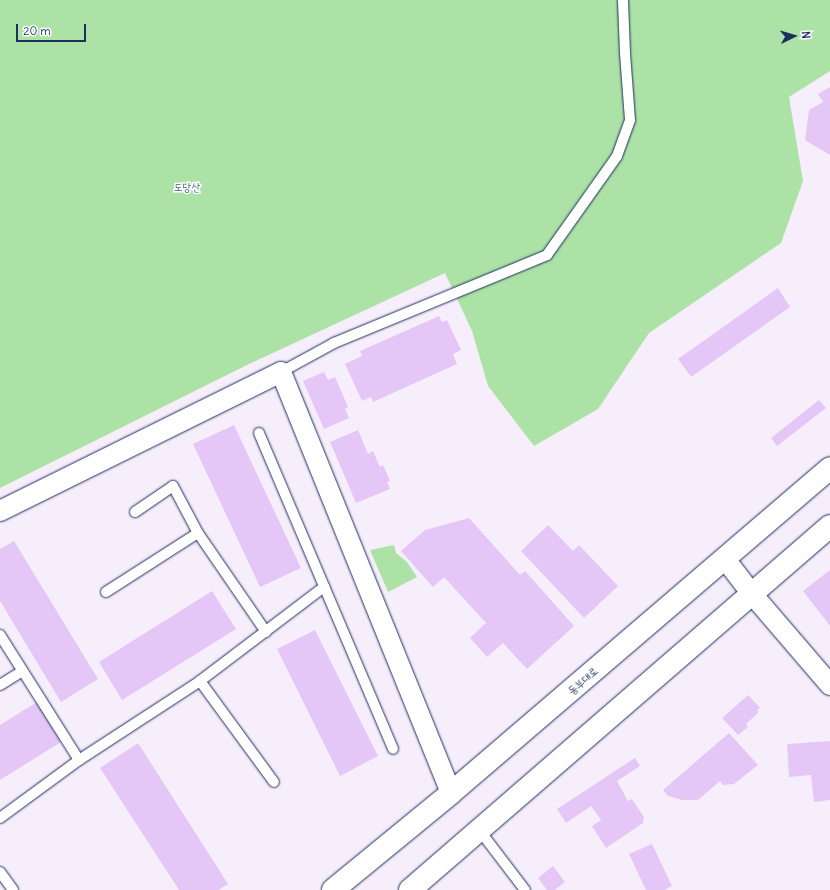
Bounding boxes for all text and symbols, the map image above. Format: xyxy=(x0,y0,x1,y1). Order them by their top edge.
scale bar xyxy=(18,16,88,42)
north arrow xyxy=(774,16,814,56)
text: 20 m xyxy=(23,23,51,38)
text: N xyxy=(799,31,813,39)
park label: 도당산 xyxy=(174,180,200,194)
street label: 동부대로 xyxy=(565,664,601,698)

